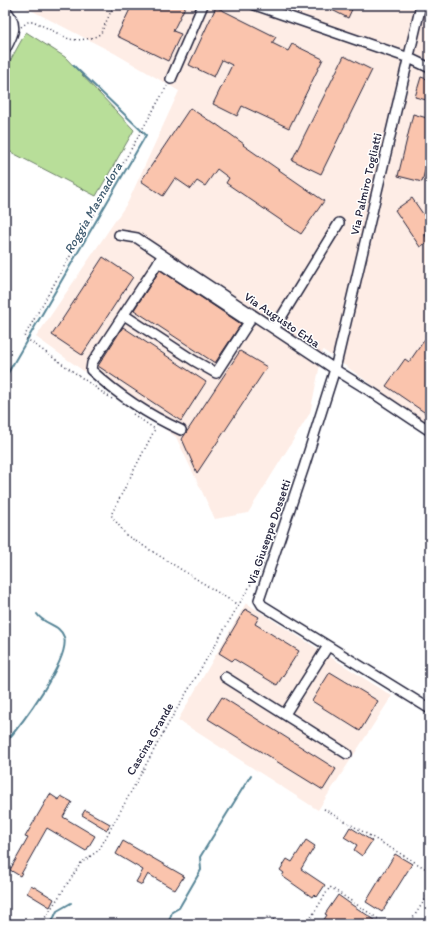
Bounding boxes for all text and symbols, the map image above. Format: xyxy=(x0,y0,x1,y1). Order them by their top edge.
street label: Via Palmiro Togliatti xyxy=(347,132,385,236)
water label: Roggia Masnadora xyxy=(61,160,125,256)
street label: Via Augusto Erba xyxy=(241,289,323,351)
street label: Via Giuseppe Dossetti xyxy=(244,477,294,587)
street label: Cascina Grande xyxy=(124,700,177,778)

